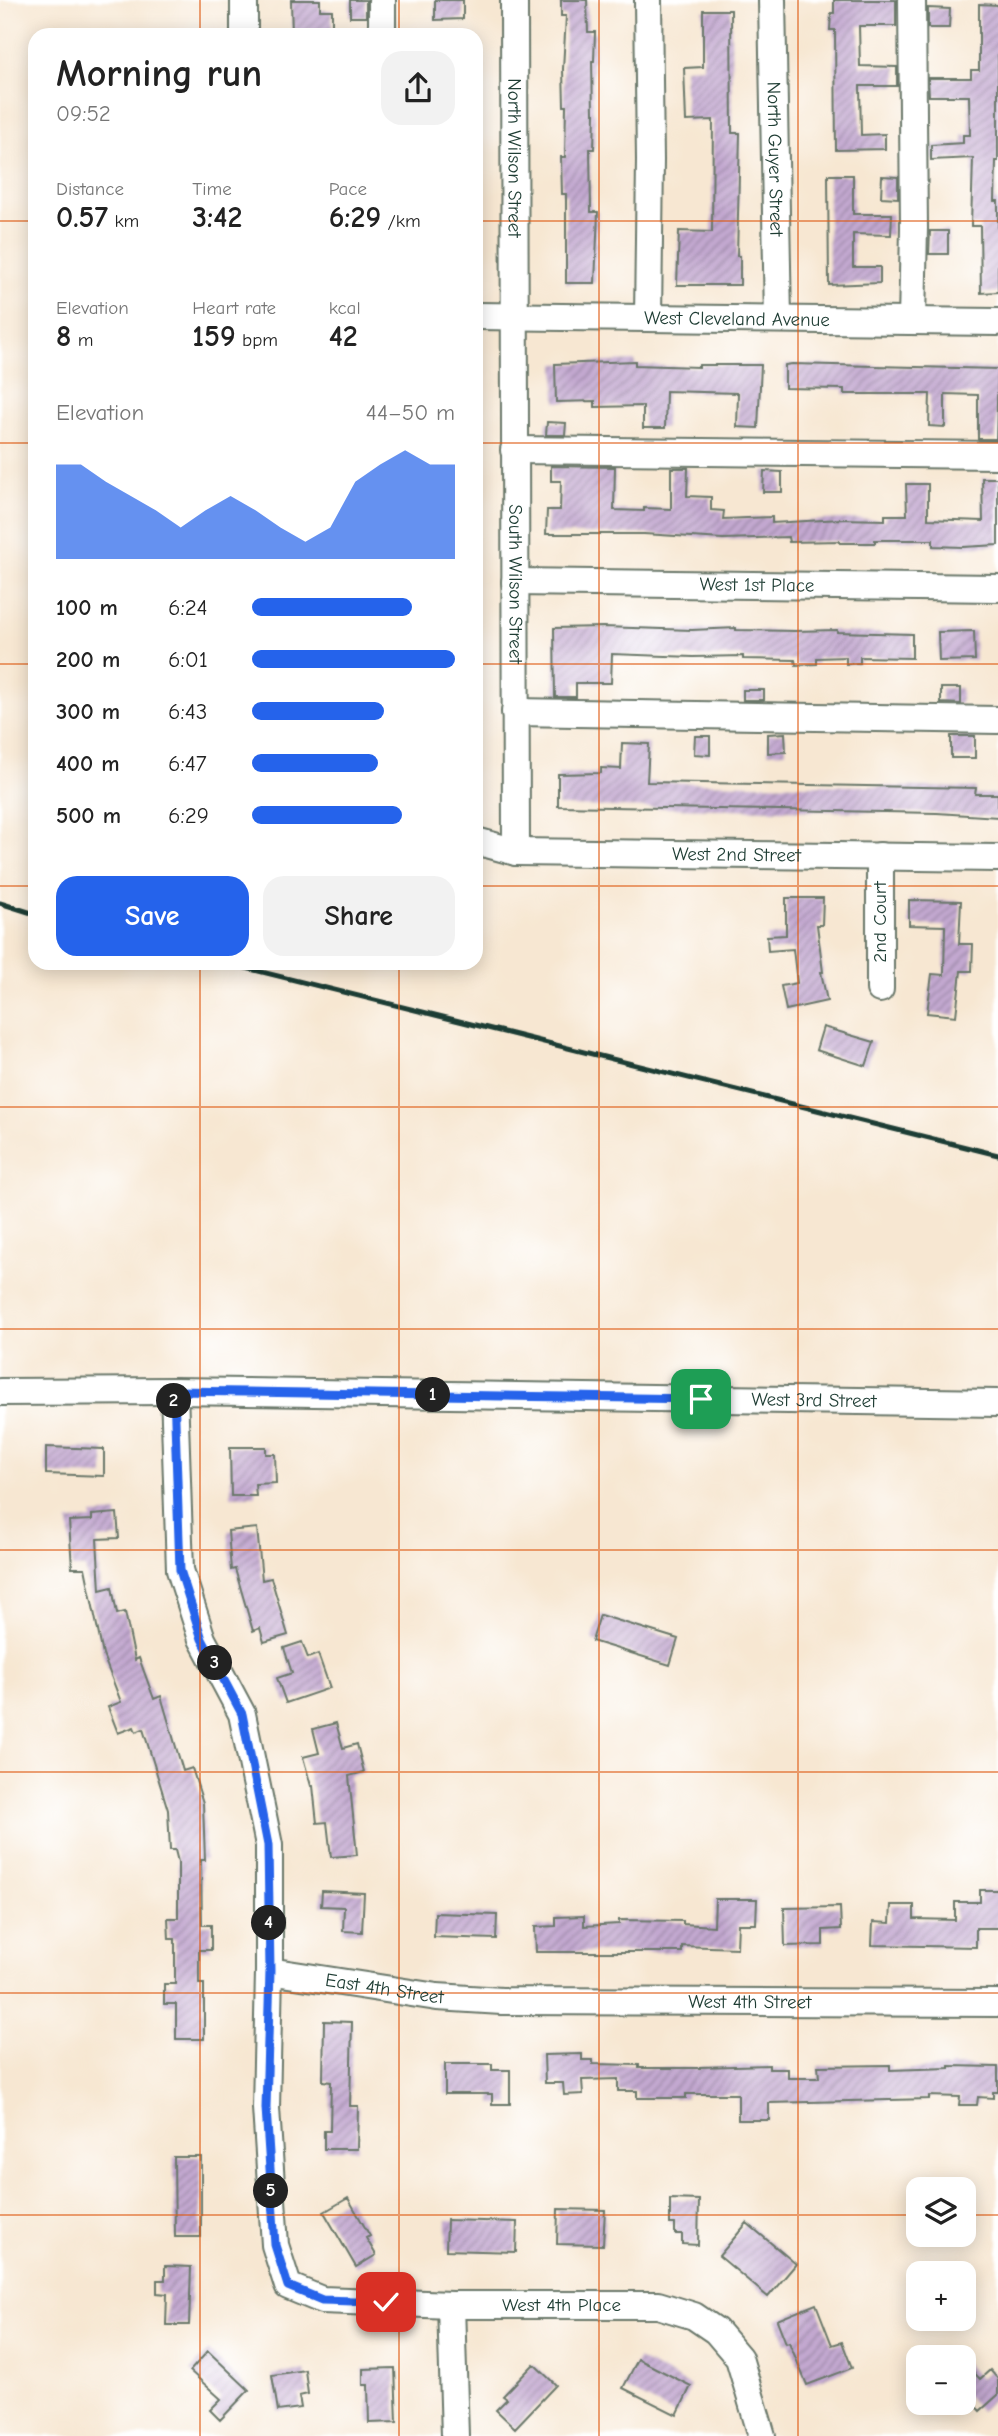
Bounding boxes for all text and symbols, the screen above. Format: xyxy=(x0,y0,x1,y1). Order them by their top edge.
button: share xyxy=(381,51,455,125)
text: Morning run xyxy=(56,52,262,96)
street label: North Wilson Street xyxy=(503,78,526,238)
street label: North Guyer Street xyxy=(763,81,787,237)
text: 09:52 xyxy=(56,100,111,127)
text: Distance xyxy=(56,178,124,200)
text: Time xyxy=(192,178,232,200)
text: Pace xyxy=(329,178,367,200)
text: 0.57 xyxy=(56,200,108,235)
text: 3:42 xyxy=(192,200,242,235)
text: 6:29 xyxy=(329,200,381,235)
text: km xyxy=(108,210,139,232)
text: /km xyxy=(381,210,421,232)
text: Elevation xyxy=(56,297,129,319)
text: Heart rate xyxy=(192,297,276,319)
text: kcal xyxy=(329,297,361,319)
street label: West Cleveland Avenue xyxy=(644,307,830,331)
text: 8 xyxy=(56,319,71,354)
text: 159 xyxy=(192,319,236,354)
text: 42 xyxy=(329,319,358,354)
text: m xyxy=(71,329,93,351)
text: bpm xyxy=(236,329,278,351)
text: Elevation xyxy=(56,399,144,426)
text: 44–50 m xyxy=(366,399,455,426)
street label: South Wilson Street xyxy=(504,504,527,664)
street label: West 1st Place xyxy=(699,573,815,597)
text: 100 m xyxy=(56,594,118,621)
text: 6:24 xyxy=(168,594,208,621)
text: 200 m xyxy=(56,646,120,673)
text: 6:01 xyxy=(168,646,208,673)
text: 300 m xyxy=(56,698,120,725)
text: 6:43 xyxy=(168,698,207,725)
text: 400 m xyxy=(56,750,120,777)
text: 6:47 xyxy=(168,750,207,777)
text: 500 m xyxy=(56,802,121,829)
text: 6:29 xyxy=(168,802,209,829)
street label: West 2nd Street xyxy=(672,843,802,867)
button: Save xyxy=(56,876,249,956)
button: Share xyxy=(263,876,455,956)
street label: 2nd Court xyxy=(869,881,891,963)
pin xyxy=(671,1369,731,1429)
pin: 1 xyxy=(416,1378,450,1412)
icon: arrive xyxy=(682,1380,720,1418)
text: 1 xyxy=(429,1383,436,1405)
pin: 2 xyxy=(156,1384,192,1418)
street label: West 3rd Street xyxy=(751,1388,877,1412)
text: 2 xyxy=(169,1389,178,1411)
pin: 3 xyxy=(198,1646,232,1680)
text: 3 xyxy=(210,1651,219,1673)
pin: 4 xyxy=(252,1906,286,1940)
text: 4 xyxy=(264,1911,273,1933)
street label: East 4th Street xyxy=(324,1969,445,2008)
street label: West 4th Street xyxy=(688,1991,812,2013)
pin: 5 xyxy=(254,2174,288,2208)
map controls xyxy=(906,2177,976,2415)
button: layers xyxy=(906,2177,976,2247)
text: 5 xyxy=(265,2179,276,2201)
button: + xyxy=(906,2261,976,2331)
pin xyxy=(356,2272,416,2332)
icon: check xyxy=(367,2283,405,2321)
street label: West 4th Place xyxy=(502,2294,621,2316)
button: − xyxy=(906,2345,976,2415)

